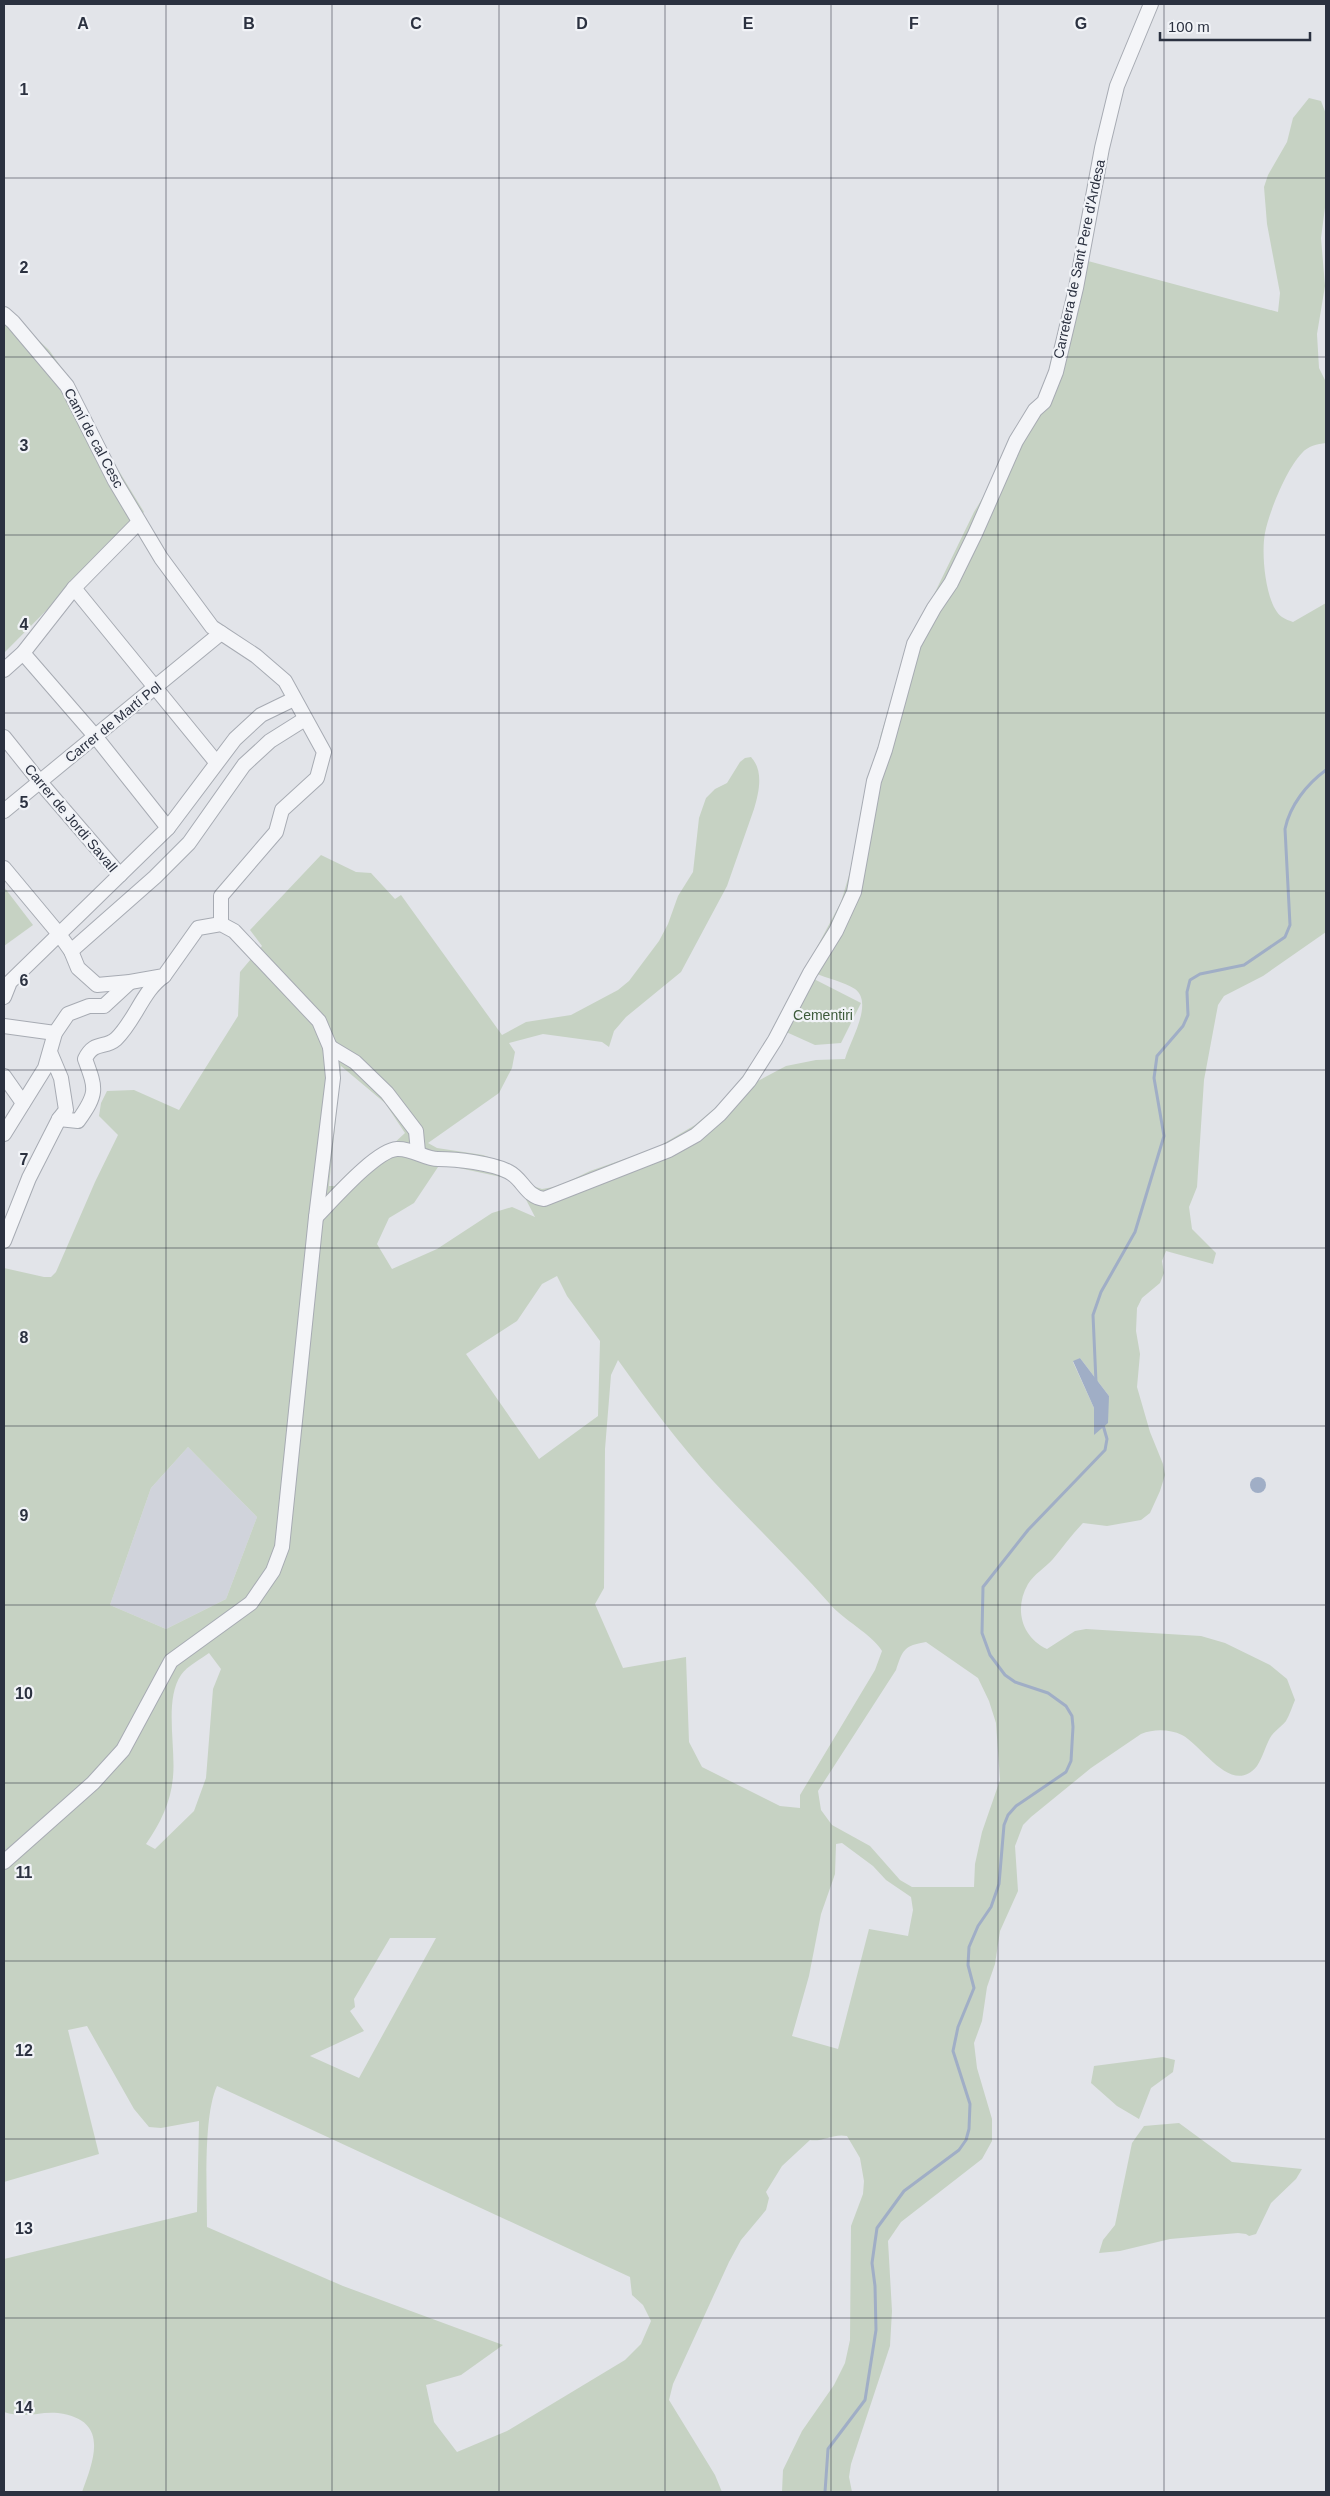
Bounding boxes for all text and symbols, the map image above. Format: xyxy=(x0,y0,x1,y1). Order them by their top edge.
scale bar xyxy=(1160,10,1310,42)
text: A xyxy=(77,15,89,32)
text: B xyxy=(243,15,255,32)
text: C xyxy=(410,15,422,32)
text: D xyxy=(576,15,588,32)
text: E xyxy=(743,15,754,32)
text: F xyxy=(909,15,919,32)
text: G xyxy=(1075,15,1087,32)
text: 100 m xyxy=(1168,18,1210,35)
text: 1 xyxy=(20,81,29,98)
street label: Carretera de Sant Pere d'Ardesa xyxy=(1050,158,1108,360)
text: 2 xyxy=(20,259,29,276)
street label: Camí de cal Cesc xyxy=(61,385,127,491)
text: 3 xyxy=(20,437,29,454)
text: 4 xyxy=(20,616,29,633)
street label: Carrer de Martí Pol xyxy=(62,678,164,766)
street label: Carrer de Jordi Savall xyxy=(21,761,121,875)
text: 5 xyxy=(20,794,29,811)
text: 6 xyxy=(20,972,29,989)
park label: Cementiri xyxy=(793,1007,853,1023)
text: 7 xyxy=(20,1151,29,1168)
text: 8 xyxy=(20,1329,29,1346)
text: 9 xyxy=(20,1507,29,1524)
text: 10 xyxy=(15,1685,33,1702)
text: 11 xyxy=(16,1864,33,1881)
text: 12 xyxy=(15,2042,33,2059)
text: 13 xyxy=(15,2220,33,2237)
text: 14 xyxy=(15,2399,33,2416)

